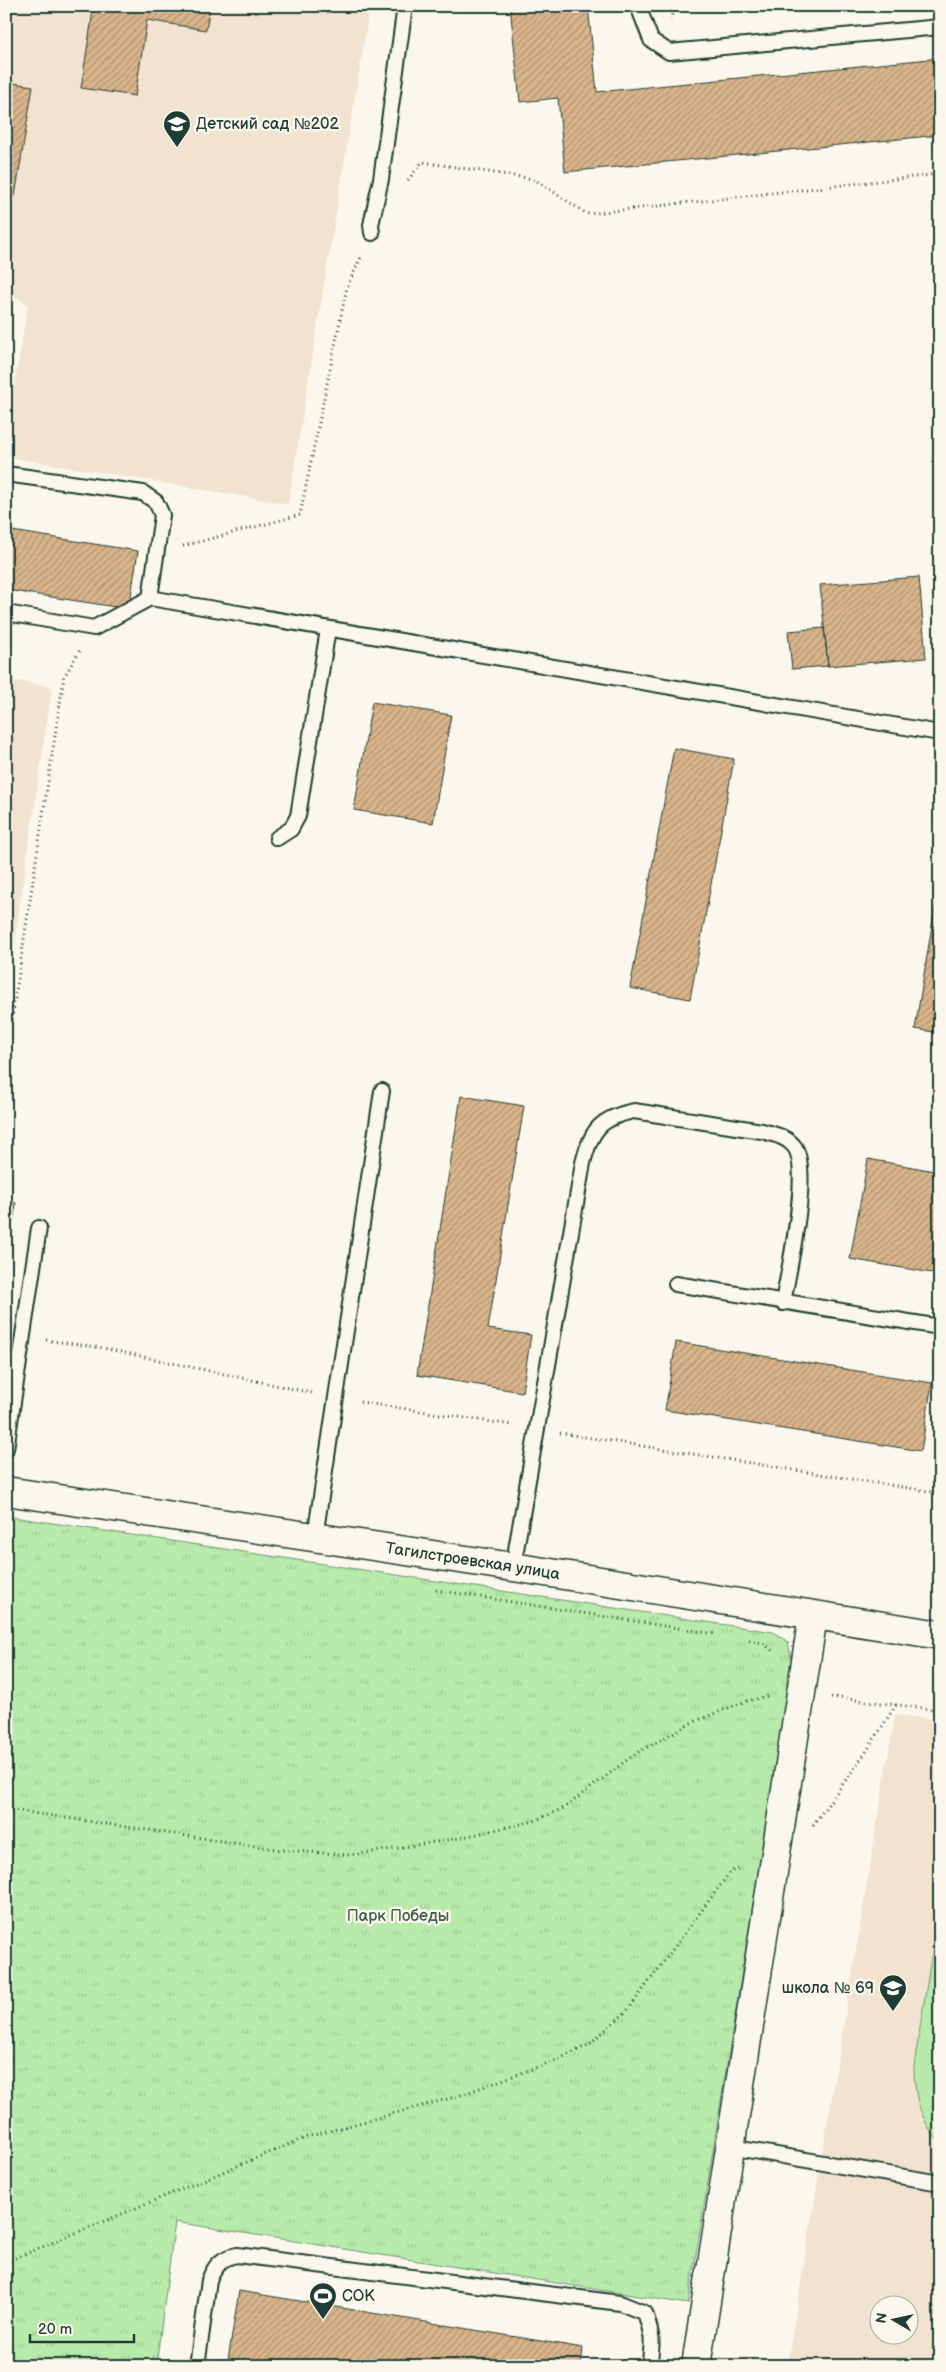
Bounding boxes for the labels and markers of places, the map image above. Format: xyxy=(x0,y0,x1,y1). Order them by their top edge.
school or university icon: Детский сад №202 xyxy=(162,109,192,148)
place label: Детский сад №202 xyxy=(196,115,339,134)
school or university icon: школа № 69 xyxy=(878,1973,908,2012)
place label: школа № 69 xyxy=(782,1979,874,1998)
sports icon: СОК xyxy=(308,2281,338,2320)
place label: СОК xyxy=(342,2287,375,2306)

